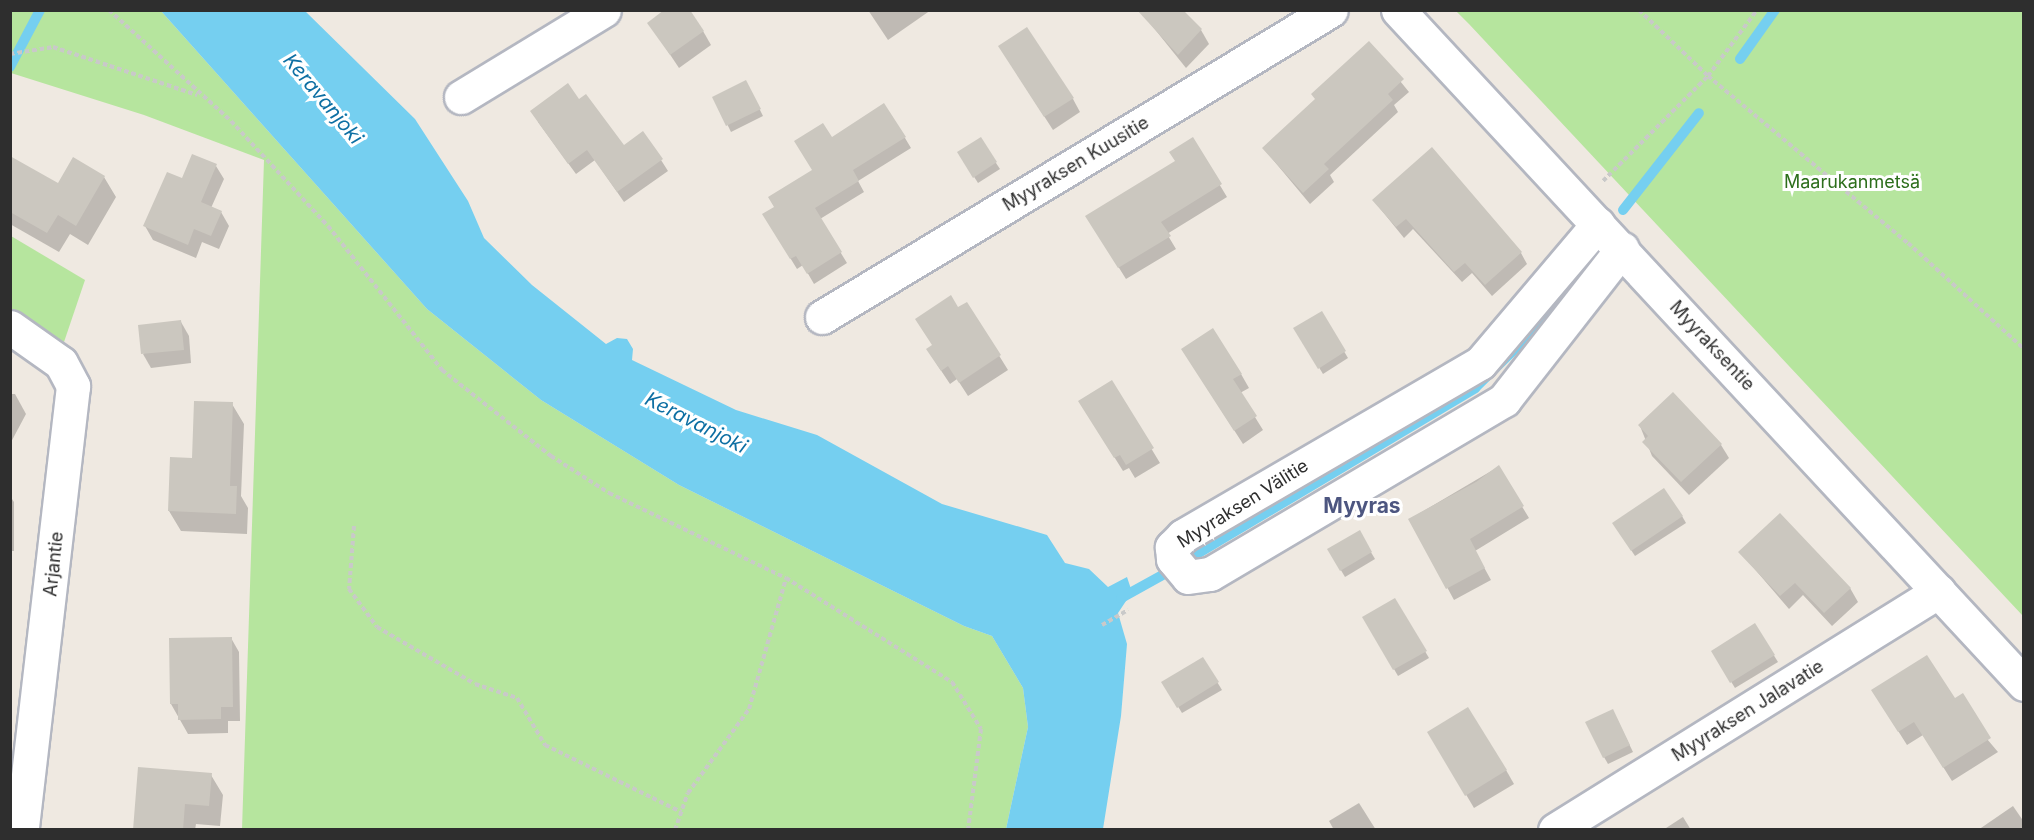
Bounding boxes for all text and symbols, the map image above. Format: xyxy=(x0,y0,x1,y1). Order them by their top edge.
water label: Keravanjoki xyxy=(278,49,368,149)
street label: Myyraksen Kuusitie xyxy=(999,112,1153,216)
park label: Maarukanmetsä xyxy=(1784,171,1920,193)
street label: Myyraksentie xyxy=(1665,297,1759,395)
water label: Keravanjoki xyxy=(641,387,751,459)
street label: Myyraksen Välitie xyxy=(1174,455,1312,553)
district label: Myyras xyxy=(1323,493,1401,519)
street label: Arjantie xyxy=(40,530,68,598)
street label: Myyraksen Jalavatie xyxy=(1668,656,1828,766)

